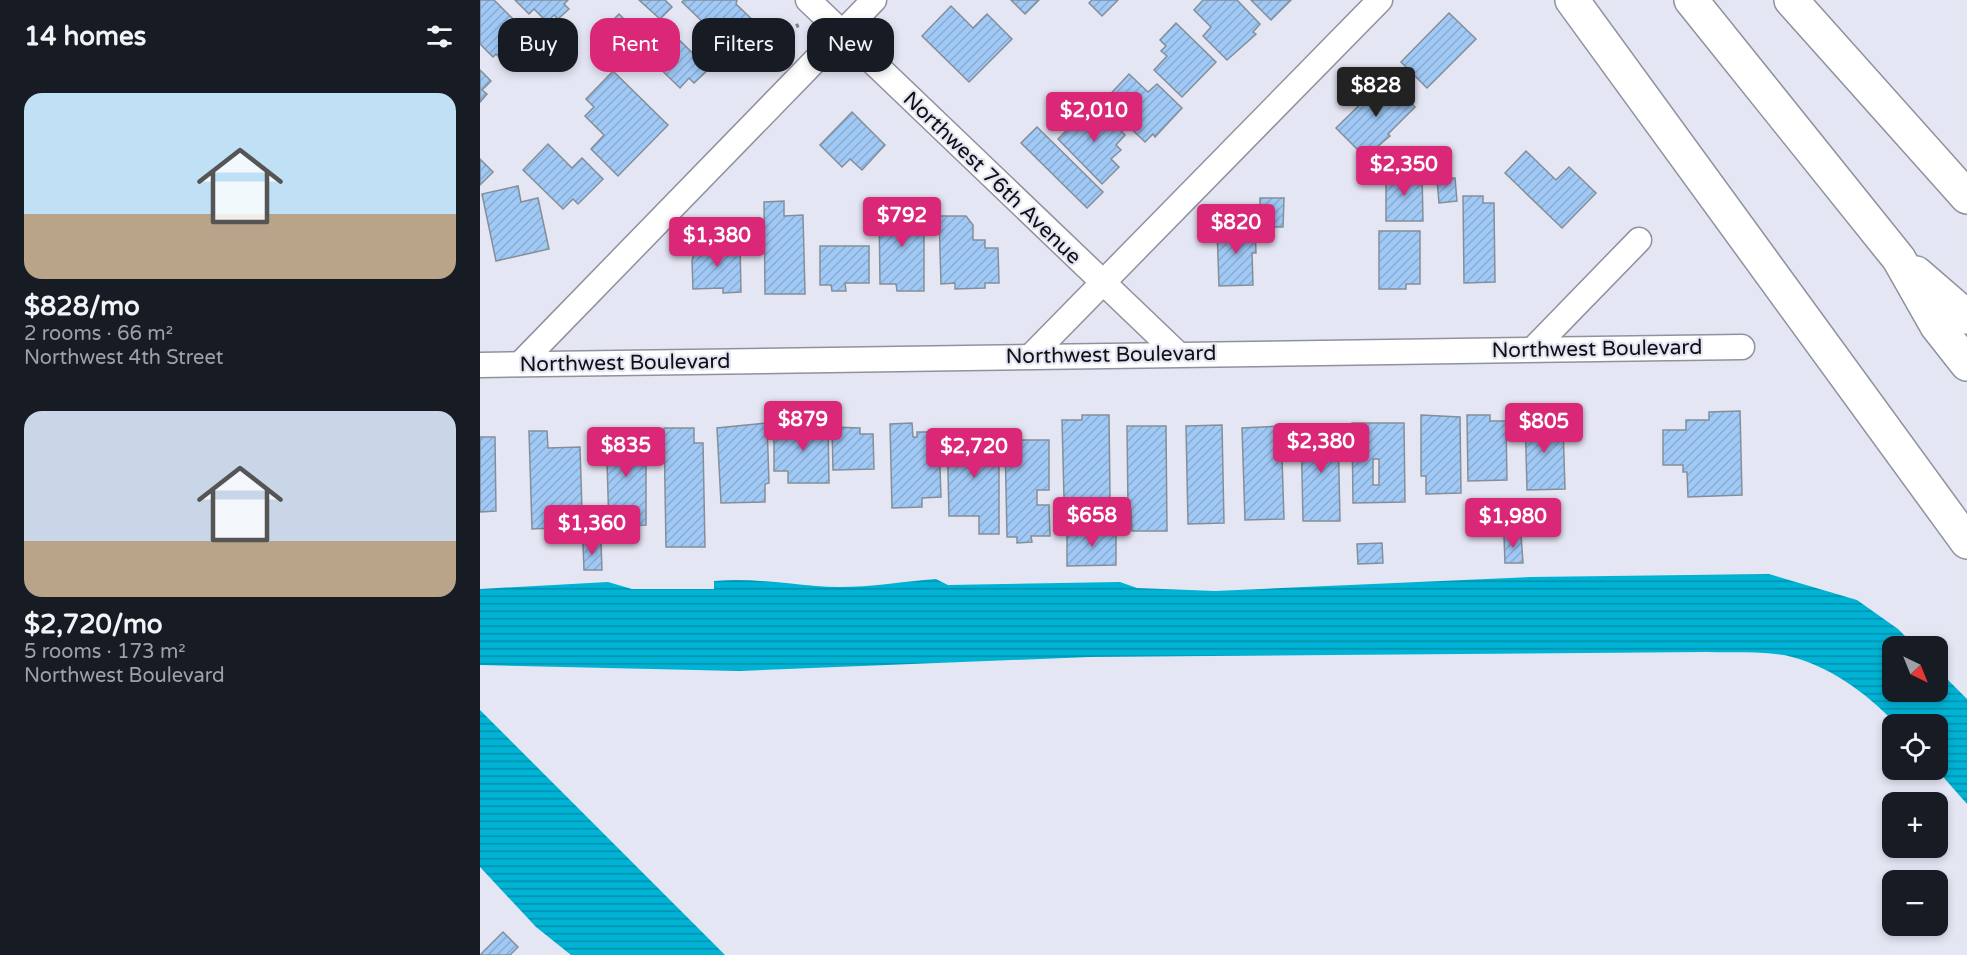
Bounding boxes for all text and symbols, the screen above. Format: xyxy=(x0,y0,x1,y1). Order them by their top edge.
chip: Buy xyxy=(498,18,578,72)
chip: Rent xyxy=(590,18,680,72)
chip: Filters xyxy=(692,18,795,72)
chip: New xyxy=(807,18,894,72)
icon: filters xyxy=(423,20,456,53)
text: 14 homes xyxy=(24,21,146,52)
pin: $828 xyxy=(1340,67,1412,118)
text: $828 xyxy=(1351,74,1401,98)
street label: Northwest 76th Avenue xyxy=(898,86,1086,270)
pin: $2,010 xyxy=(1045,92,1143,143)
text: $2,010 xyxy=(1060,99,1128,123)
icon: home xyxy=(186,132,294,240)
pin: $2,350 xyxy=(1355,146,1453,197)
text: $2,350 xyxy=(1370,153,1438,177)
pin: $792 xyxy=(866,197,938,248)
text: $792 xyxy=(877,204,927,228)
pin: $820 xyxy=(1200,204,1272,255)
text: $820 xyxy=(1211,211,1261,235)
pin: $1,380 xyxy=(668,217,766,268)
text: $1,380 xyxy=(683,224,751,248)
text: $828/mo xyxy=(24,291,140,322)
text: 2 rooms · 66 m² xyxy=(24,322,173,346)
street label: Northwest Boulevard xyxy=(1491,335,1703,363)
street label: Northwest Boulevard xyxy=(1005,341,1217,369)
text: Northwest 4th Street xyxy=(24,346,223,370)
street label: Northwest Boulevard xyxy=(519,349,731,377)
pin: $879 xyxy=(767,401,839,452)
pin: $805 xyxy=(1508,403,1580,454)
text: $879 xyxy=(778,408,828,432)
text: $805 xyxy=(1519,410,1569,434)
pin: $2,380 xyxy=(1272,423,1370,474)
pin: $835 xyxy=(590,427,662,478)
pin: $2,720 xyxy=(925,428,1023,479)
text: $2,380 xyxy=(1287,430,1355,454)
text: $835 xyxy=(601,434,651,458)
text: $2,720 xyxy=(940,435,1008,459)
icon: home xyxy=(186,450,294,558)
pin: $658 xyxy=(1056,497,1128,548)
pin: $1,980 xyxy=(1464,498,1562,549)
text: $658 xyxy=(1067,504,1117,528)
pin: $1,360 xyxy=(543,505,641,556)
text: $1,980 xyxy=(1479,505,1547,529)
text: $1,360 xyxy=(558,512,626,536)
text: $2,720/mo xyxy=(24,609,163,640)
north arrow xyxy=(1882,636,1948,702)
map controls xyxy=(1882,636,1948,936)
text: 5 rooms · 173 m² xyxy=(24,640,186,664)
text: Northwest Boulevard xyxy=(24,664,225,688)
button: locate xyxy=(1882,714,1948,780)
button: + xyxy=(1882,792,1948,858)
button: − xyxy=(1882,870,1948,936)

